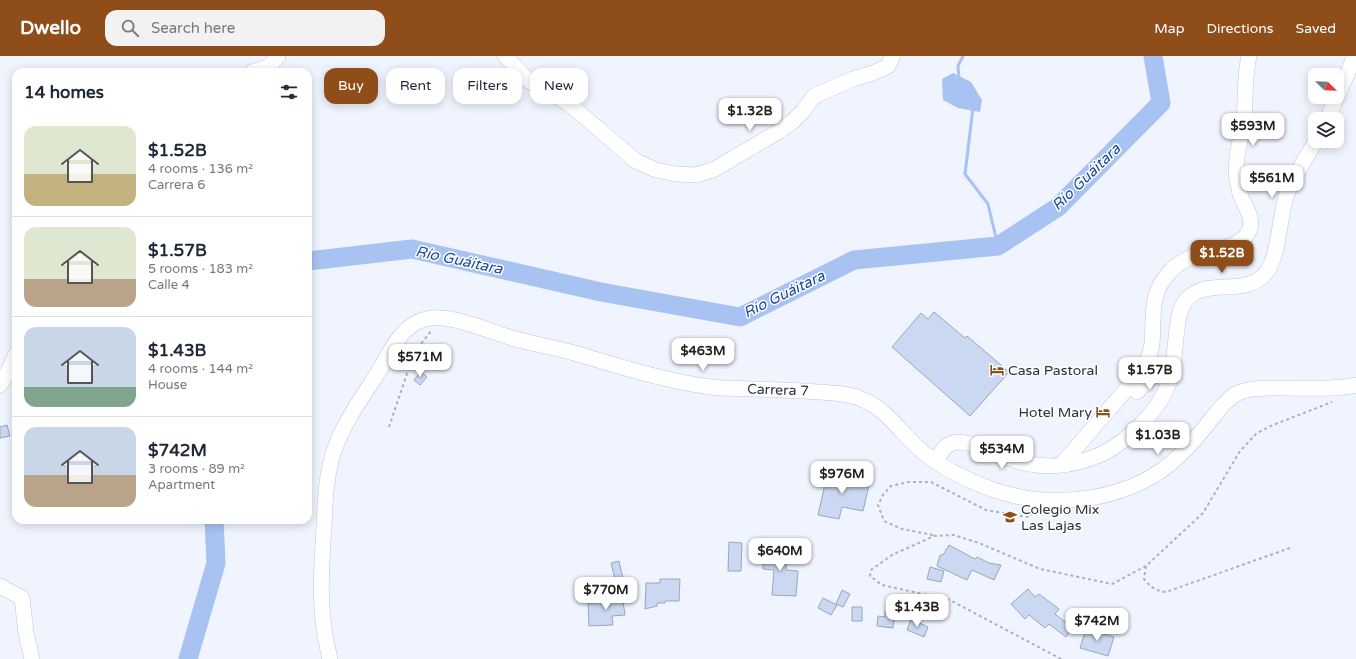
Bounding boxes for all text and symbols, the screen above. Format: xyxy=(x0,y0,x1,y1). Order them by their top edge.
search box xyxy=(105,10,385,46)
text: Dwello xyxy=(20,17,81,39)
icon: search xyxy=(119,17,141,39)
text: Search here xyxy=(151,19,235,37)
text: Map xyxy=(1154,20,1185,37)
text: Directions xyxy=(1207,20,1274,37)
text: Saved xyxy=(1296,20,1336,37)
chip: Buy xyxy=(324,68,378,104)
chip: Rent xyxy=(386,68,445,104)
chip: Filters xyxy=(453,68,522,104)
chip: New xyxy=(530,68,588,104)
north arrow xyxy=(1308,68,1344,104)
map controls xyxy=(1308,68,1344,148)
icon: filters xyxy=(278,81,300,103)
text: 14 homes xyxy=(24,82,104,103)
pin: $1.32B xyxy=(717,98,783,132)
text: $1.32B xyxy=(728,103,772,119)
button: layers xyxy=(1308,112,1344,148)
pin: $593M xyxy=(1225,113,1281,147)
text: $593M xyxy=(1230,118,1276,134)
water label: Río Guáitara xyxy=(1048,139,1124,214)
text: $1.52B xyxy=(148,140,207,161)
icon: home xyxy=(56,142,104,190)
text: 4 rooms · 136 m² xyxy=(148,161,253,177)
pin: $561M xyxy=(1244,165,1300,199)
text: $561M xyxy=(1249,170,1295,186)
text: Carrera 6 xyxy=(148,177,205,193)
text: $1.57B xyxy=(148,240,207,261)
pin: $1.52B xyxy=(1189,240,1255,274)
water label: Río Guáitara xyxy=(414,242,505,278)
icon: home xyxy=(56,243,104,291)
text: $1.52B xyxy=(1200,245,1244,261)
text: 5 rooms · 183 m² xyxy=(148,261,253,277)
water label: Río Guáitara xyxy=(740,266,828,321)
text: Calle 4 xyxy=(148,277,190,293)
pin: $463M xyxy=(675,338,731,372)
text: $1.43B xyxy=(148,340,206,361)
icon: home xyxy=(56,343,104,391)
text: $463M xyxy=(680,343,726,359)
pin: $571M xyxy=(392,344,448,378)
text: $571M xyxy=(397,349,443,365)
pin: $1.57B xyxy=(1117,357,1183,391)
text: 4 rooms · 144 m² xyxy=(148,361,253,377)
hotel icon: Casa Pastoral xyxy=(989,362,1005,378)
place label: Casa Pastoral xyxy=(1008,362,1098,379)
text: $1.57B xyxy=(1128,362,1172,378)
text: House xyxy=(148,377,187,393)
street label: Carrera 7 xyxy=(747,380,809,400)
place label: Hotel Mary xyxy=(1019,404,1092,421)
hotel icon: Hotel Mary xyxy=(1095,404,1111,420)
pin: $1.03B xyxy=(1125,422,1191,456)
text: $1.03B xyxy=(1136,427,1180,443)
pin: $534M xyxy=(974,436,1030,470)
text: $742M xyxy=(148,440,207,461)
text: $534M xyxy=(979,441,1025,457)
icon: home xyxy=(56,443,104,491)
text: 3 rooms · 89 m² xyxy=(148,461,245,477)
pin: $976M xyxy=(814,461,870,495)
text: $976M xyxy=(819,466,865,482)
text: Apartment xyxy=(148,477,215,493)
place label: Colegio Mix Las Lajas xyxy=(1021,501,1099,534)
school or university icon: Colegio Mix Las Lajas xyxy=(1002,509,1018,525)
pin: $640M xyxy=(752,538,808,572)
text: $640M xyxy=(757,543,803,559)
pin: $770M xyxy=(578,577,634,611)
text: $770M xyxy=(583,582,629,598)
pin: $1.43B xyxy=(884,594,950,628)
text: $1.43B xyxy=(895,599,939,615)
pin: $742M xyxy=(1069,608,1125,642)
text: $742M xyxy=(1074,613,1120,629)

